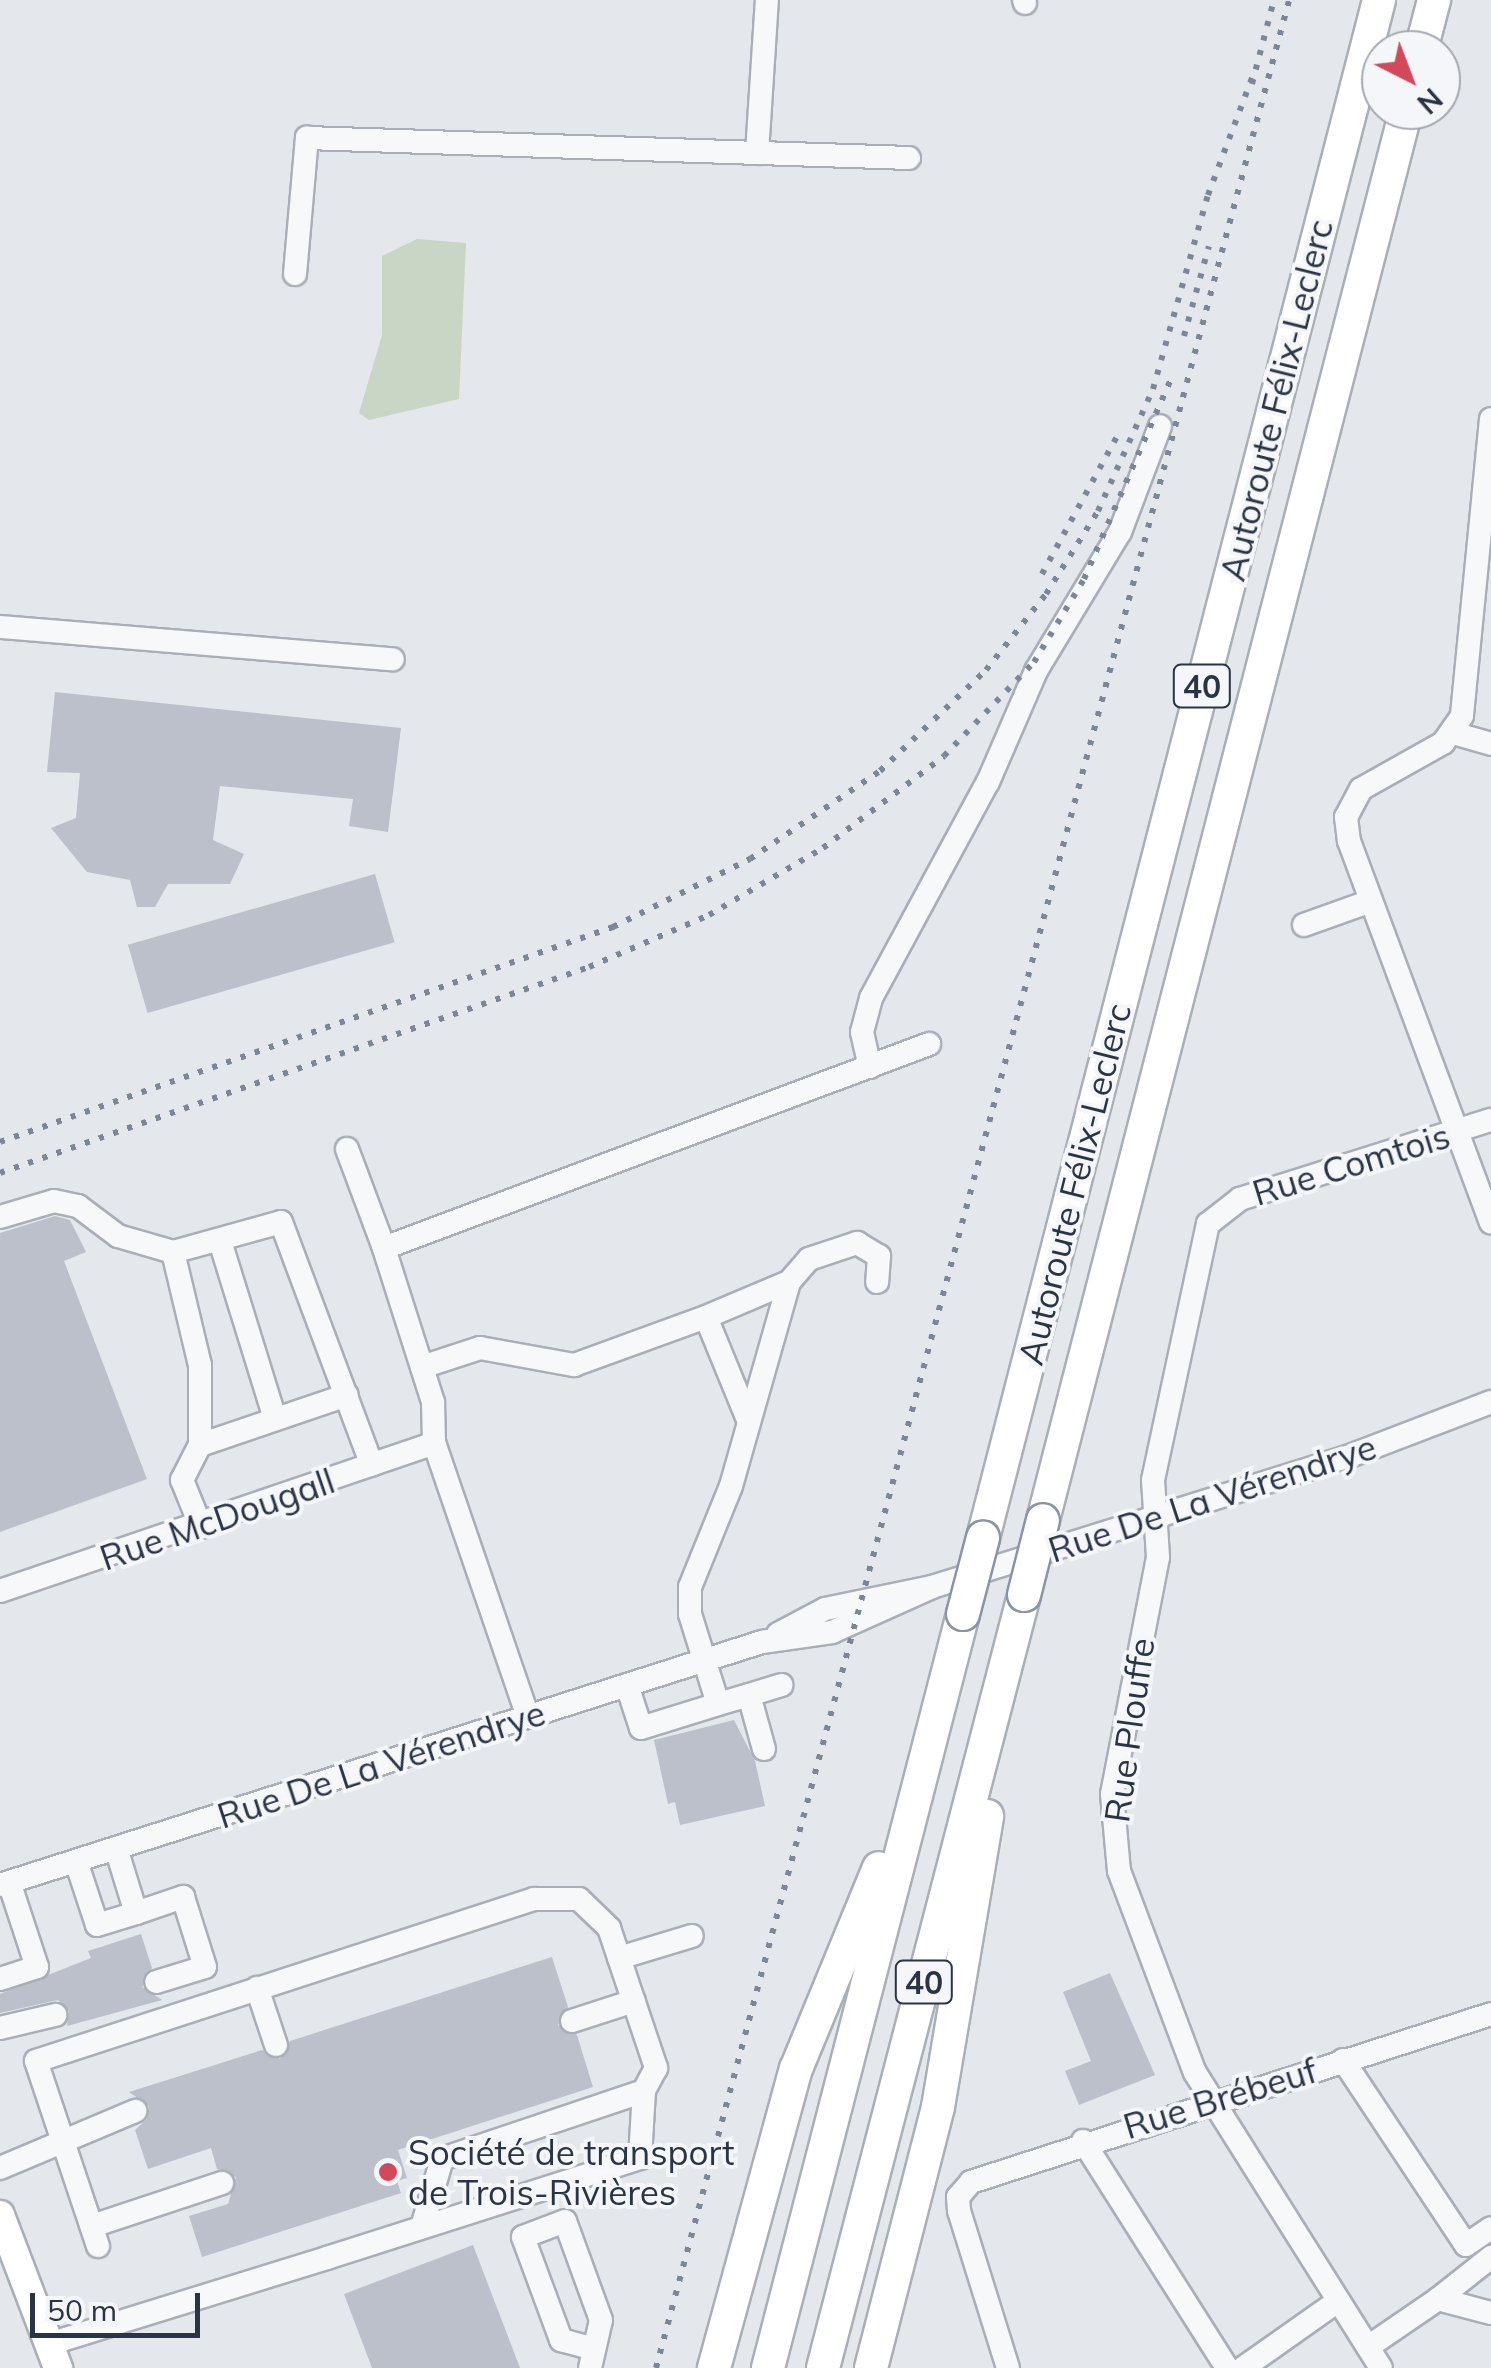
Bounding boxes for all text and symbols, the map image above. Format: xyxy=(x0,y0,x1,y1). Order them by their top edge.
north arrow xyxy=(1361,30,1461,130)
text: N xyxy=(1411,81,1450,121)
street label: Autoroute Félix-Leclerc xyxy=(1211,215,1341,585)
road number: 40 xyxy=(1172,659,1232,713)
street label: Autoroute Félix-Leclerc xyxy=(1009,999,1139,1369)
street label: Rue Comtois xyxy=(1247,1114,1455,1214)
street label: Rue De La Vérendrye xyxy=(1043,1425,1381,1571)
street label: Rue McDougall xyxy=(94,1459,340,1579)
street label: Rue Plouffe xyxy=(1095,1635,1163,1825)
street label: Rue De La Vérendrye xyxy=(212,1691,550,1837)
road number: 40 xyxy=(894,1955,954,2009)
street label: Rue Brébeuf xyxy=(1118,2049,1322,2147)
place label: Société de transport de Trois-Rivières xyxy=(408,2131,734,2213)
marker: Société de transport de Trois-Rivières xyxy=(377,2161,399,2183)
scale bar xyxy=(35,2273,205,2335)
text: 50 m xyxy=(47,2291,117,2329)

